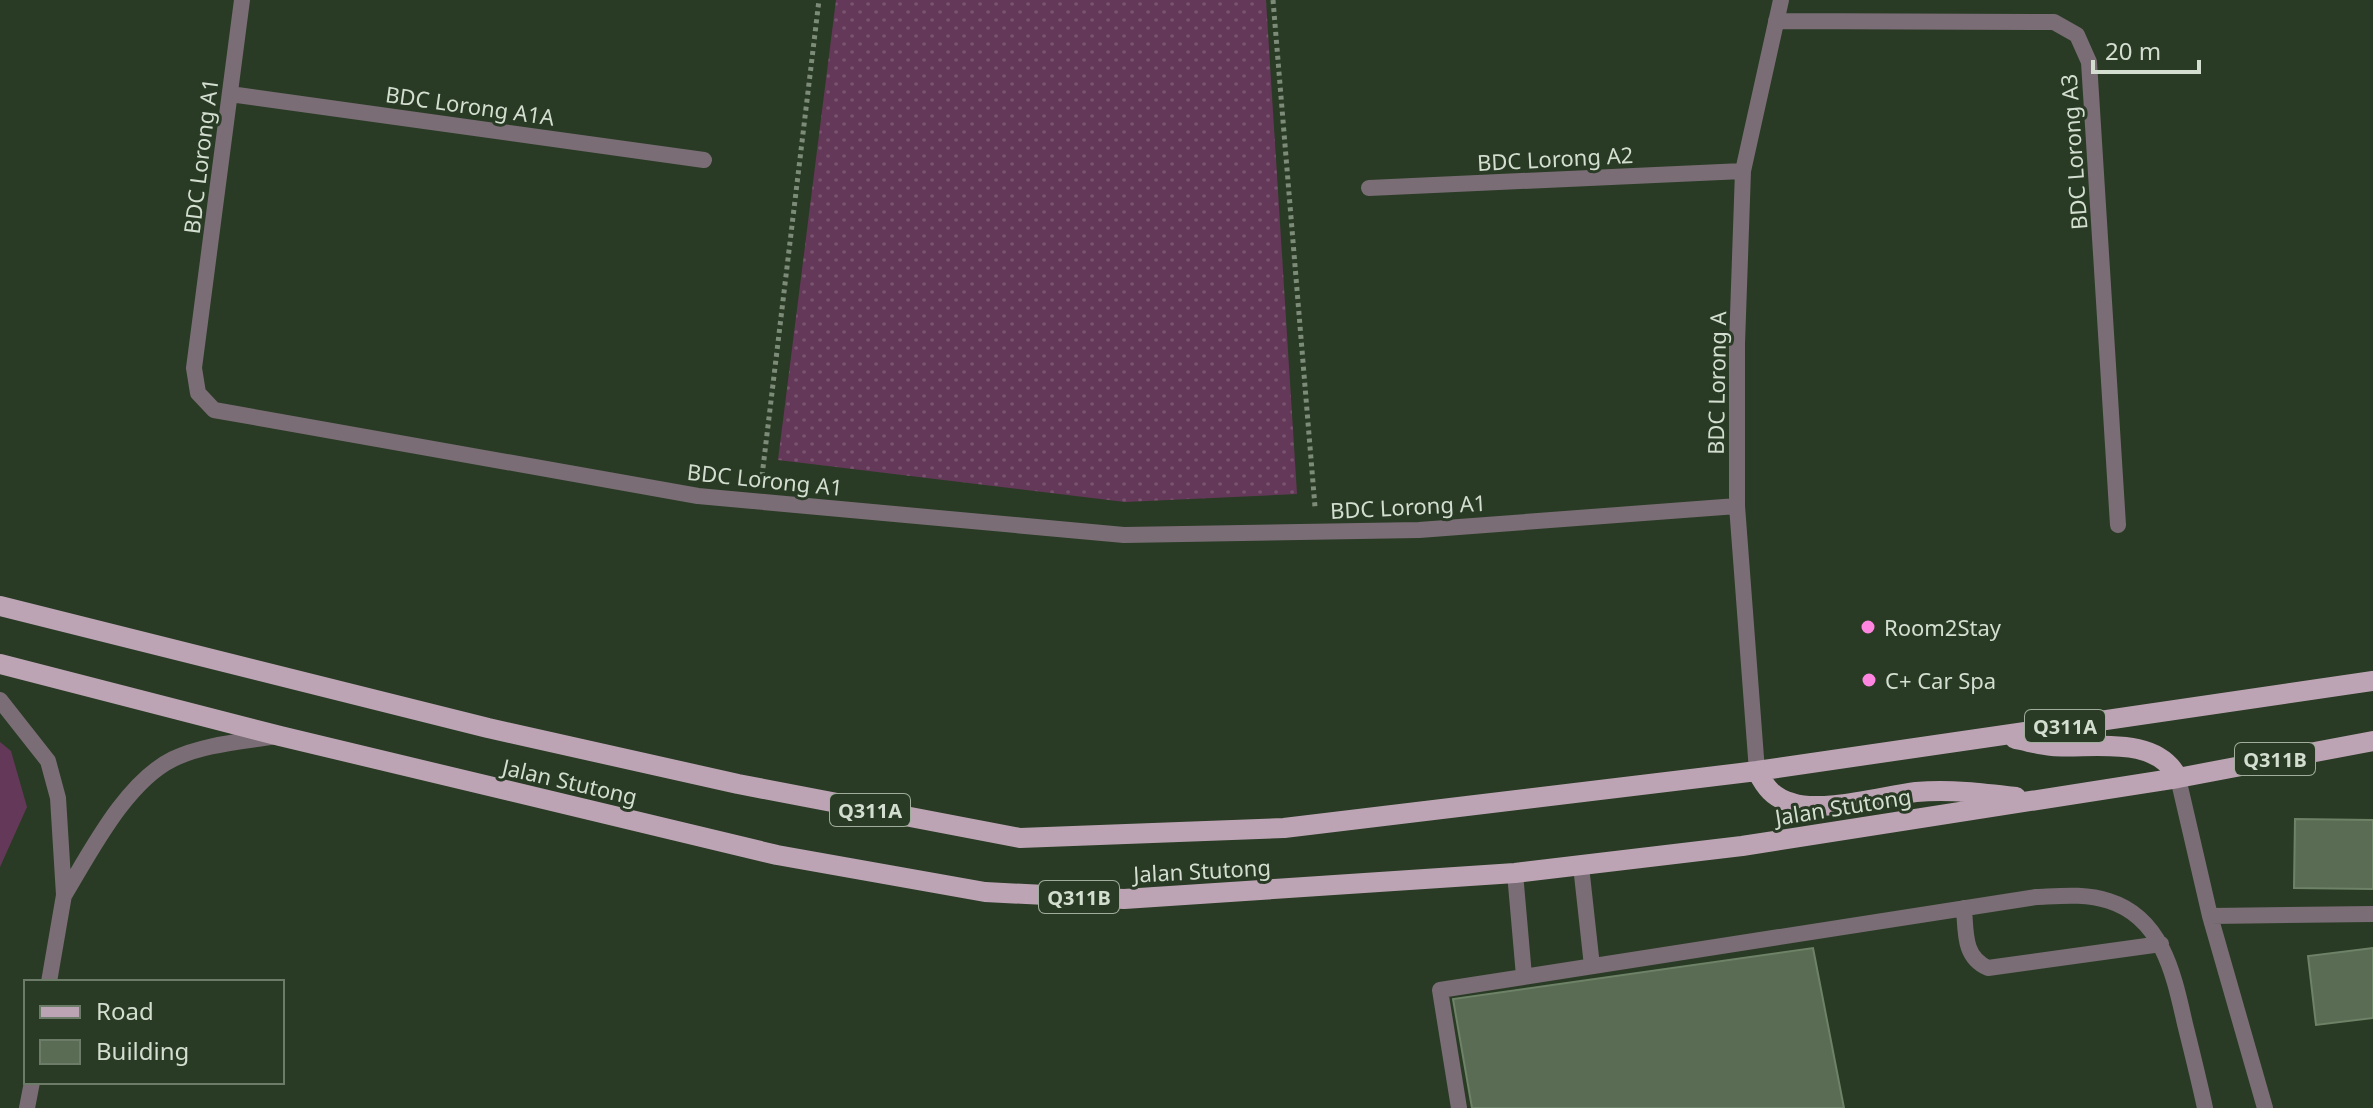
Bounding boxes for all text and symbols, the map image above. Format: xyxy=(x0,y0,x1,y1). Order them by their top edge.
scale bar xyxy=(2093,24,2199,74)
text: 20 m xyxy=(2105,34,2161,67)
street label: BDC Lorong A3 xyxy=(2053,73,2093,231)
street label: BDC Lorong A1 xyxy=(176,77,224,235)
street label: BDC Lorong A1A xyxy=(384,78,557,132)
street label: BDC Lorong A2 xyxy=(1476,139,1634,177)
street label: BDC Lorong A xyxy=(1700,310,1732,455)
street label: BDC Lorong A1 xyxy=(686,456,844,502)
street label: BDC Lorong A1 xyxy=(1329,487,1487,525)
place label: Room2Stay xyxy=(1884,612,2002,642)
marker: Room2Stay xyxy=(1859,618,1877,636)
place label: C+ Car Spa xyxy=(1885,665,1996,695)
marker: C+ Car Spa xyxy=(1860,671,1878,689)
road number: Q311A xyxy=(2025,710,2105,742)
road number: Q311B xyxy=(2235,743,2315,775)
street label: Jalan Stutong xyxy=(498,750,640,811)
street label: Jalan Stutong xyxy=(1771,780,1913,832)
road number: Q311A xyxy=(830,794,910,826)
street label: Jalan Stutong xyxy=(1130,851,1272,889)
road number: Q311B xyxy=(1039,881,1119,913)
legend xyxy=(24,980,284,1084)
text: Road xyxy=(96,994,154,1027)
text: Building xyxy=(96,1034,189,1067)

